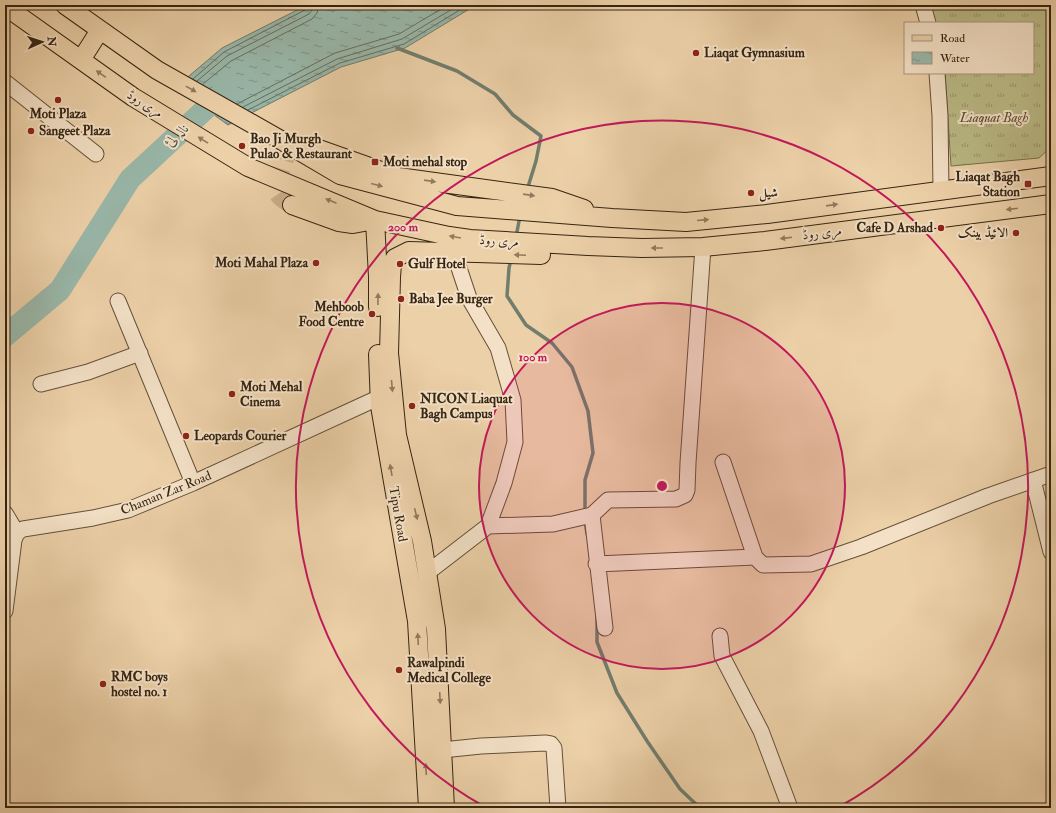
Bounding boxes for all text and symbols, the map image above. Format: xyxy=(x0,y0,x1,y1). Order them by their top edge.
north arrow xyxy=(22,22,62,62)
legend xyxy=(904,22,1034,74)
text: Road xyxy=(940,31,965,46)
text: N xyxy=(45,35,58,48)
place label: Liaqat Gymnasium xyxy=(704,45,806,62)
marker: Liaqat Gymnasium xyxy=(691,48,701,58)
text: Water xyxy=(939,51,970,66)
one-way arrow xyxy=(96,70,106,78)
one-way arrow xyxy=(185,86,197,92)
street label: مری روڈ xyxy=(123,87,166,122)
marker: Moti Plaza xyxy=(53,95,63,105)
place label: Moti Plaza xyxy=(29,106,87,122)
park label: Liaquat Bagh xyxy=(959,110,1028,126)
water label: نالہ لئ xyxy=(161,120,192,151)
place label: Sangeet Plaza xyxy=(39,123,111,140)
marker: Sangeet Plaza xyxy=(26,126,36,136)
place label: Bao Ji Murgh Pulao & Restaurant xyxy=(250,131,353,162)
one-way arrow xyxy=(197,136,209,143)
marker: Bao Ji Murgh Pulao & Restaurant xyxy=(237,141,247,151)
place label: Moti mehal stop xyxy=(382,154,468,171)
marker: Moti mehal stop xyxy=(370,157,380,167)
place label: Liaqat Bagh Station xyxy=(956,169,1020,200)
one-way arrow xyxy=(424,178,436,184)
marker: Liaqat Bagh Station xyxy=(1023,179,1033,189)
one-way arrow xyxy=(371,182,383,188)
place label: شیل xyxy=(759,185,778,202)
marker: شیل xyxy=(746,188,756,198)
one-way arrow xyxy=(523,192,535,198)
one-way arrow xyxy=(324,198,336,204)
one-way arrow xyxy=(826,202,838,208)
one-way arrow xyxy=(1006,205,1018,212)
one-way arrow xyxy=(697,217,709,223)
text: 200 m xyxy=(388,220,419,235)
place label: Cafe D Arshad xyxy=(856,220,934,236)
street label: مری روڈ xyxy=(801,223,843,244)
marker: Cafe D Arshad xyxy=(936,223,946,233)
place label: الائیڈ بینک xyxy=(958,224,1008,241)
marker: الائیڈ بینک xyxy=(1011,228,1021,238)
street label: مری روڈ xyxy=(479,232,519,251)
one-way arrow xyxy=(449,234,461,240)
one-way arrow xyxy=(780,235,792,241)
one-way arrow xyxy=(650,245,663,251)
one-way arrow xyxy=(513,252,526,258)
place label: Moti Mahal Plaza xyxy=(214,255,309,271)
place label: Gulf Hotel xyxy=(408,256,466,272)
marker: Moti Mahal Plaza xyxy=(311,258,321,268)
marker: Gulf Hotel xyxy=(395,259,405,269)
place label: Baba Jee Burger xyxy=(409,291,494,308)
one-way arrow xyxy=(375,292,381,305)
marker: Baba Jee Burger xyxy=(396,294,406,304)
place label: Mehboob Food Centre xyxy=(298,299,365,330)
marker: Mehboob Food Centre xyxy=(367,309,377,319)
text: 100 m xyxy=(519,350,548,365)
place label: Moti Mehal Cinema xyxy=(239,379,303,410)
one-way arrow xyxy=(389,380,396,392)
marker: Moti Mehal Cinema xyxy=(227,389,237,399)
place label: NICON Liaquat Bagh Campus xyxy=(419,391,513,423)
marker: NICON Liaquat Bagh Campus xyxy=(407,401,417,411)
place label: Leopards Courier xyxy=(194,428,288,445)
marker: Leopards Courier xyxy=(181,431,191,441)
one-way arrow xyxy=(387,464,393,476)
street label: Chaman Zar Road xyxy=(118,467,214,518)
centre of rings xyxy=(655,479,669,493)
street label: Tipu Road xyxy=(384,485,411,544)
one-way arrow xyxy=(413,507,419,520)
one-way arrow xyxy=(415,633,422,645)
place label: Rawalpindi Medical College xyxy=(406,655,491,687)
marker: Rawalpindi Medical College xyxy=(394,665,404,675)
place label: RMC boys hostel no. 1 xyxy=(111,669,168,700)
marker: RMC boys hostel no. 1 xyxy=(98,679,108,689)
one-way arrow xyxy=(436,692,443,704)
one-way arrow xyxy=(422,763,429,775)

